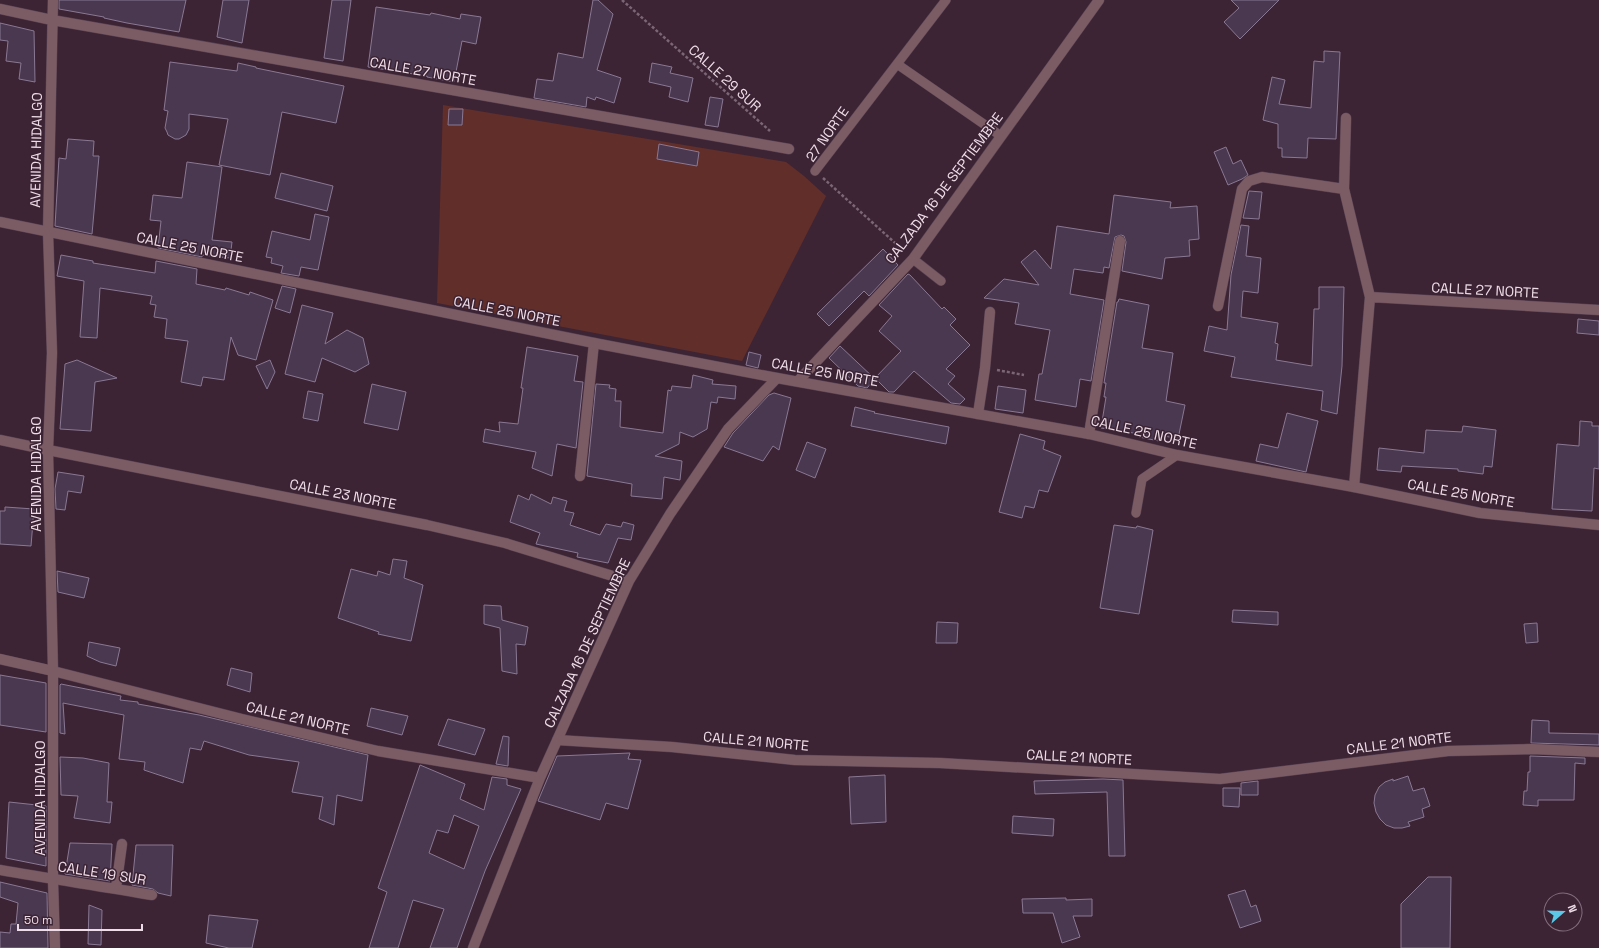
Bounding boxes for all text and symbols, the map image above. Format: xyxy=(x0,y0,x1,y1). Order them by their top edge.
street label: CALLE 29 SUR xyxy=(685,41,765,116)
street label: CALLE 27 NORTE xyxy=(368,53,478,89)
street label: AVENIDA HIDALGO xyxy=(26,92,46,208)
street label: 27 NORTE xyxy=(801,103,853,165)
street label: CALZADA 16 DE SEPTIEMBRE xyxy=(881,109,1007,267)
street label: CALLE 25 NORTE xyxy=(135,228,245,266)
street label: CALLE 27 NORTE xyxy=(1431,278,1539,302)
street label: CALLE 25 NORTE xyxy=(452,292,562,330)
street label: CALLE 25 NORTE xyxy=(770,354,880,390)
street label: CALLE 25 NORTE xyxy=(1089,411,1199,453)
street label: AVENIDA HIDALGO xyxy=(27,416,45,532)
street label: CALLE 23 NORTE xyxy=(288,475,398,513)
street label: CALLE 25 NORTE xyxy=(1406,475,1516,511)
street label: CALZADA 16 DE SEPTIEMBRE xyxy=(540,555,634,731)
street label: CALLE 21 NORTE xyxy=(244,697,352,739)
street label: CALLE 21 NORTE xyxy=(702,727,810,755)
street label: CALLE 21 NORTE xyxy=(1345,728,1453,758)
street label: AVENIDA HIDALGO xyxy=(31,740,49,856)
street label: CALLE 21 NORTE xyxy=(1026,745,1132,769)
street label: CALLE 19 SUR xyxy=(57,857,148,889)
north arrow xyxy=(1543,892,1583,932)
text: N xyxy=(1565,903,1580,914)
scale bar xyxy=(18,906,142,932)
text: 50 m xyxy=(24,912,52,928)

